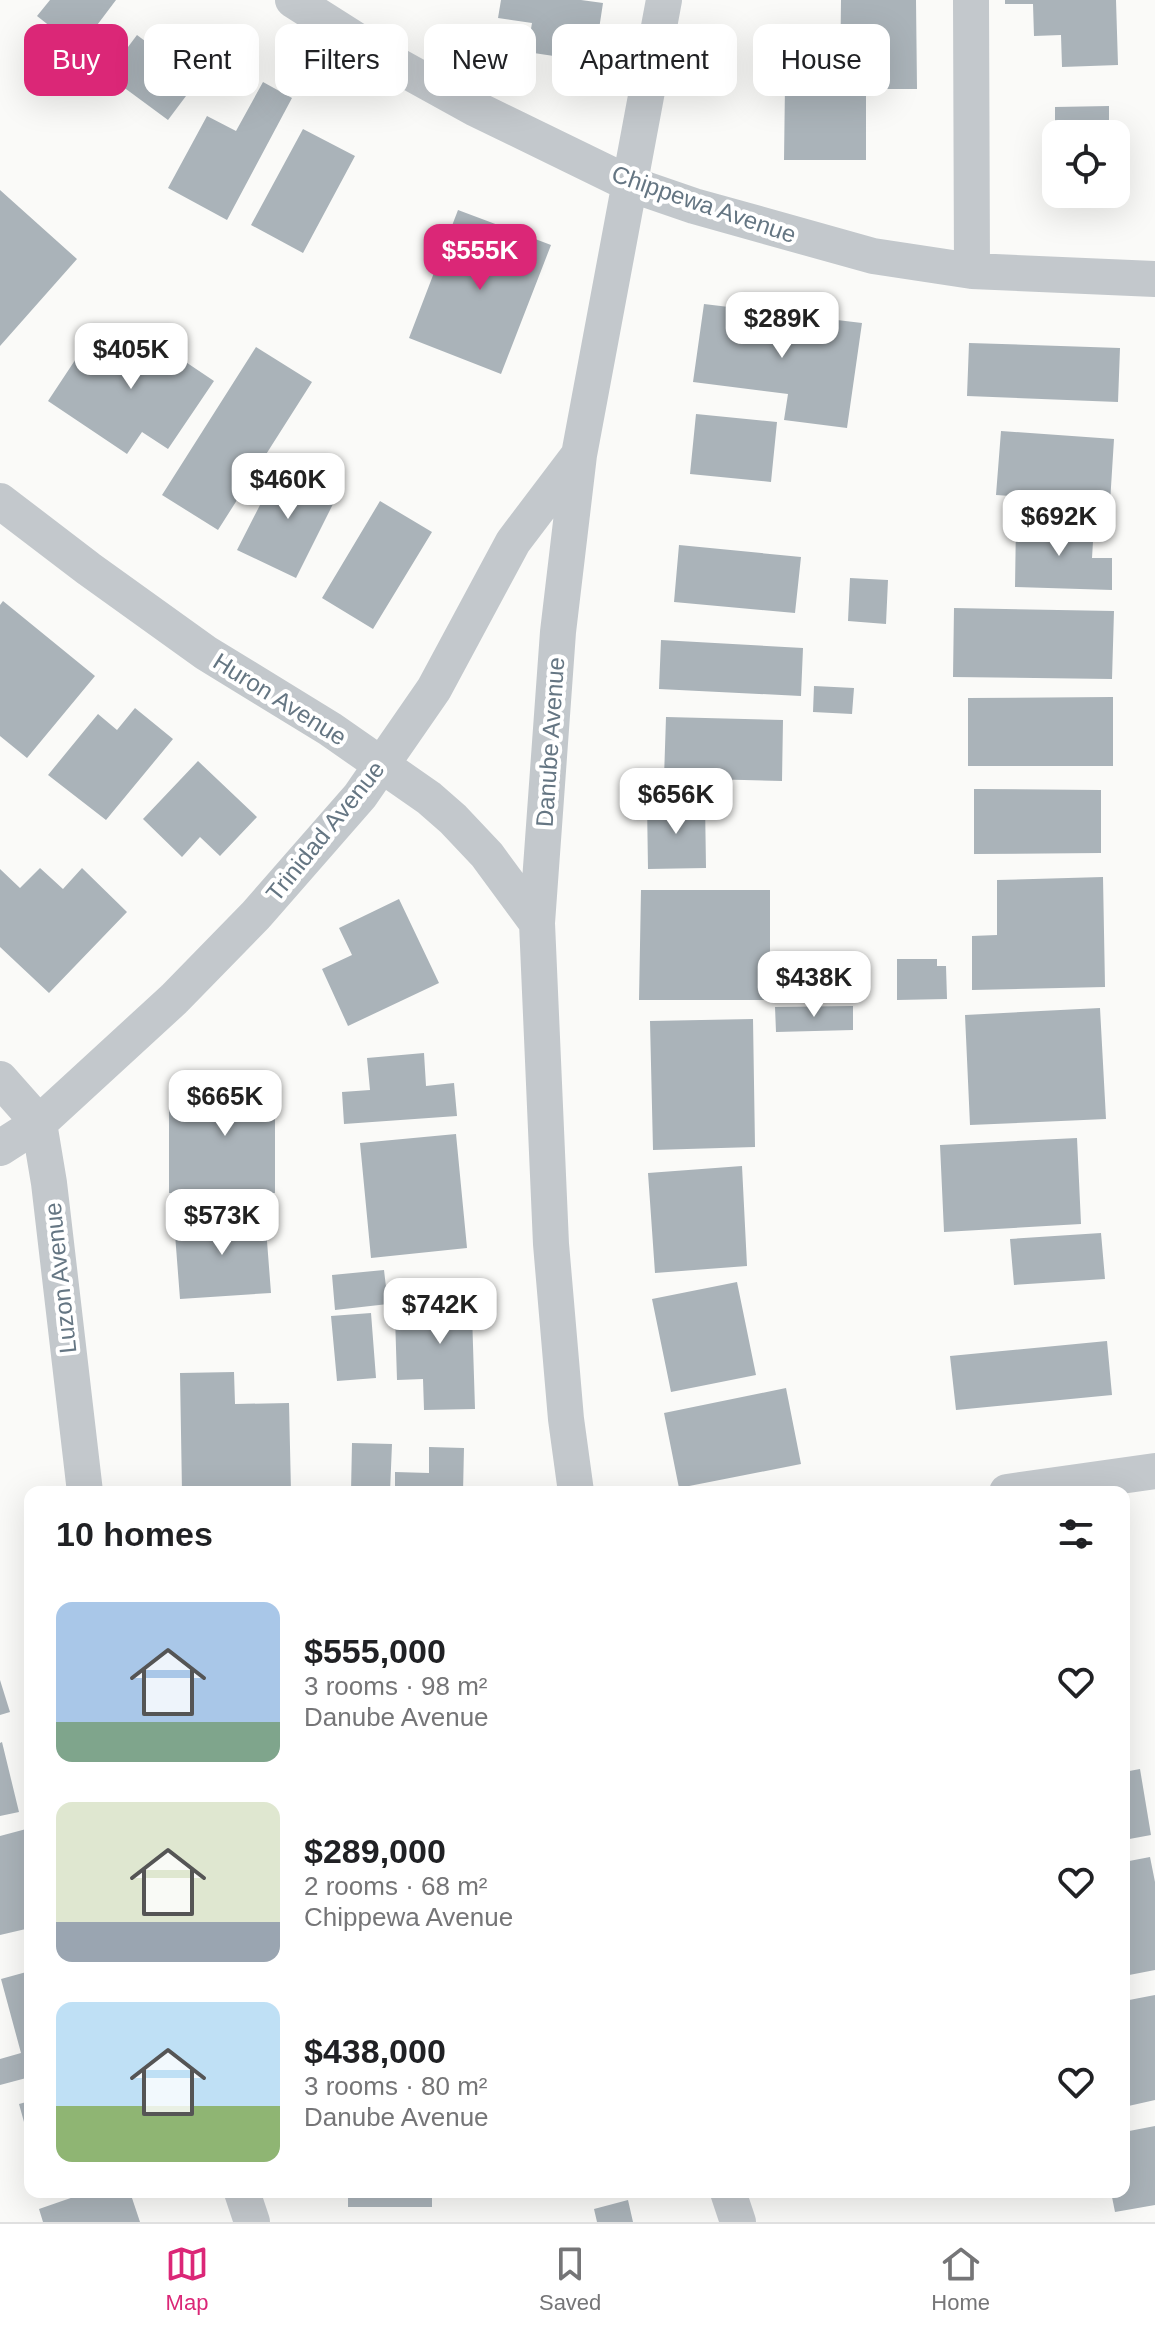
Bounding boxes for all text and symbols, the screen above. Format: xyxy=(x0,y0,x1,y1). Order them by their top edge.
chip: Buy xyxy=(24,24,128,96)
chip: Rent xyxy=(144,24,259,96)
chip: Filters xyxy=(275,24,408,96)
chip: New xyxy=(424,24,536,96)
chip: Apartment xyxy=(552,24,737,96)
chip: House xyxy=(753,24,890,96)
map controls xyxy=(1042,120,1130,208)
button: locate xyxy=(1042,120,1130,208)
street label: Chippewa Avenue xyxy=(608,160,800,248)
pin: $555K xyxy=(424,224,536,292)
text: $555K xyxy=(442,235,518,265)
pin: $289K xyxy=(726,292,838,360)
text: $289K xyxy=(744,303,820,333)
pin: $405K xyxy=(75,323,187,391)
text: $405K xyxy=(93,334,169,364)
pin: $460K xyxy=(232,453,344,521)
text: $460K xyxy=(250,464,326,494)
pin: $692K xyxy=(1003,490,1115,558)
text: $692K xyxy=(1021,501,1097,531)
street label: Huron Avenue xyxy=(209,647,351,751)
street label: Danube Avenue xyxy=(531,656,569,828)
street label: Trinidad Avenue xyxy=(260,756,390,906)
pin: $656K xyxy=(620,768,732,836)
text: $656K xyxy=(638,779,714,809)
pin: $438K xyxy=(758,951,870,1019)
text: $438K xyxy=(776,962,852,992)
pin: $665K xyxy=(169,1070,281,1138)
text: $665K xyxy=(187,1081,263,1111)
pin: $573K xyxy=(166,1189,278,1257)
text: $573K xyxy=(184,1200,260,1230)
street label: Luzon Avenue xyxy=(39,1201,81,1355)
pin: $742K xyxy=(384,1278,496,1346)
text: $742K xyxy=(402,1289,478,1319)
icon: filters xyxy=(1054,1512,1098,1556)
text: 10 homes xyxy=(56,1515,213,1553)
text: $555,000 xyxy=(304,1632,446,1670)
icon: home xyxy=(120,1634,216,1730)
icon: heart xyxy=(1054,1660,1098,1704)
text: 3 rooms · 98 m² xyxy=(304,1671,488,1701)
text: Danube Avenue xyxy=(304,1702,489,1732)
text: $289,000 xyxy=(304,1832,446,1870)
icon: home xyxy=(120,1834,216,1930)
icon: heart xyxy=(1054,1860,1098,1904)
text: 2 rooms · 68 m² xyxy=(304,1871,488,1901)
text: Chippewa Avenue xyxy=(304,1902,513,1932)
text: $438,000 xyxy=(304,2032,446,2070)
icon: home xyxy=(120,2034,216,2130)
icon: heart xyxy=(1054,2060,1098,2104)
text: 3 rooms · 80 m² xyxy=(304,2071,488,2101)
text: Danube Avenue xyxy=(304,2102,489,2132)
tab: Map xyxy=(165,2242,209,2316)
tab: Saved xyxy=(539,2242,601,2316)
tab: Home xyxy=(931,2242,990,2316)

